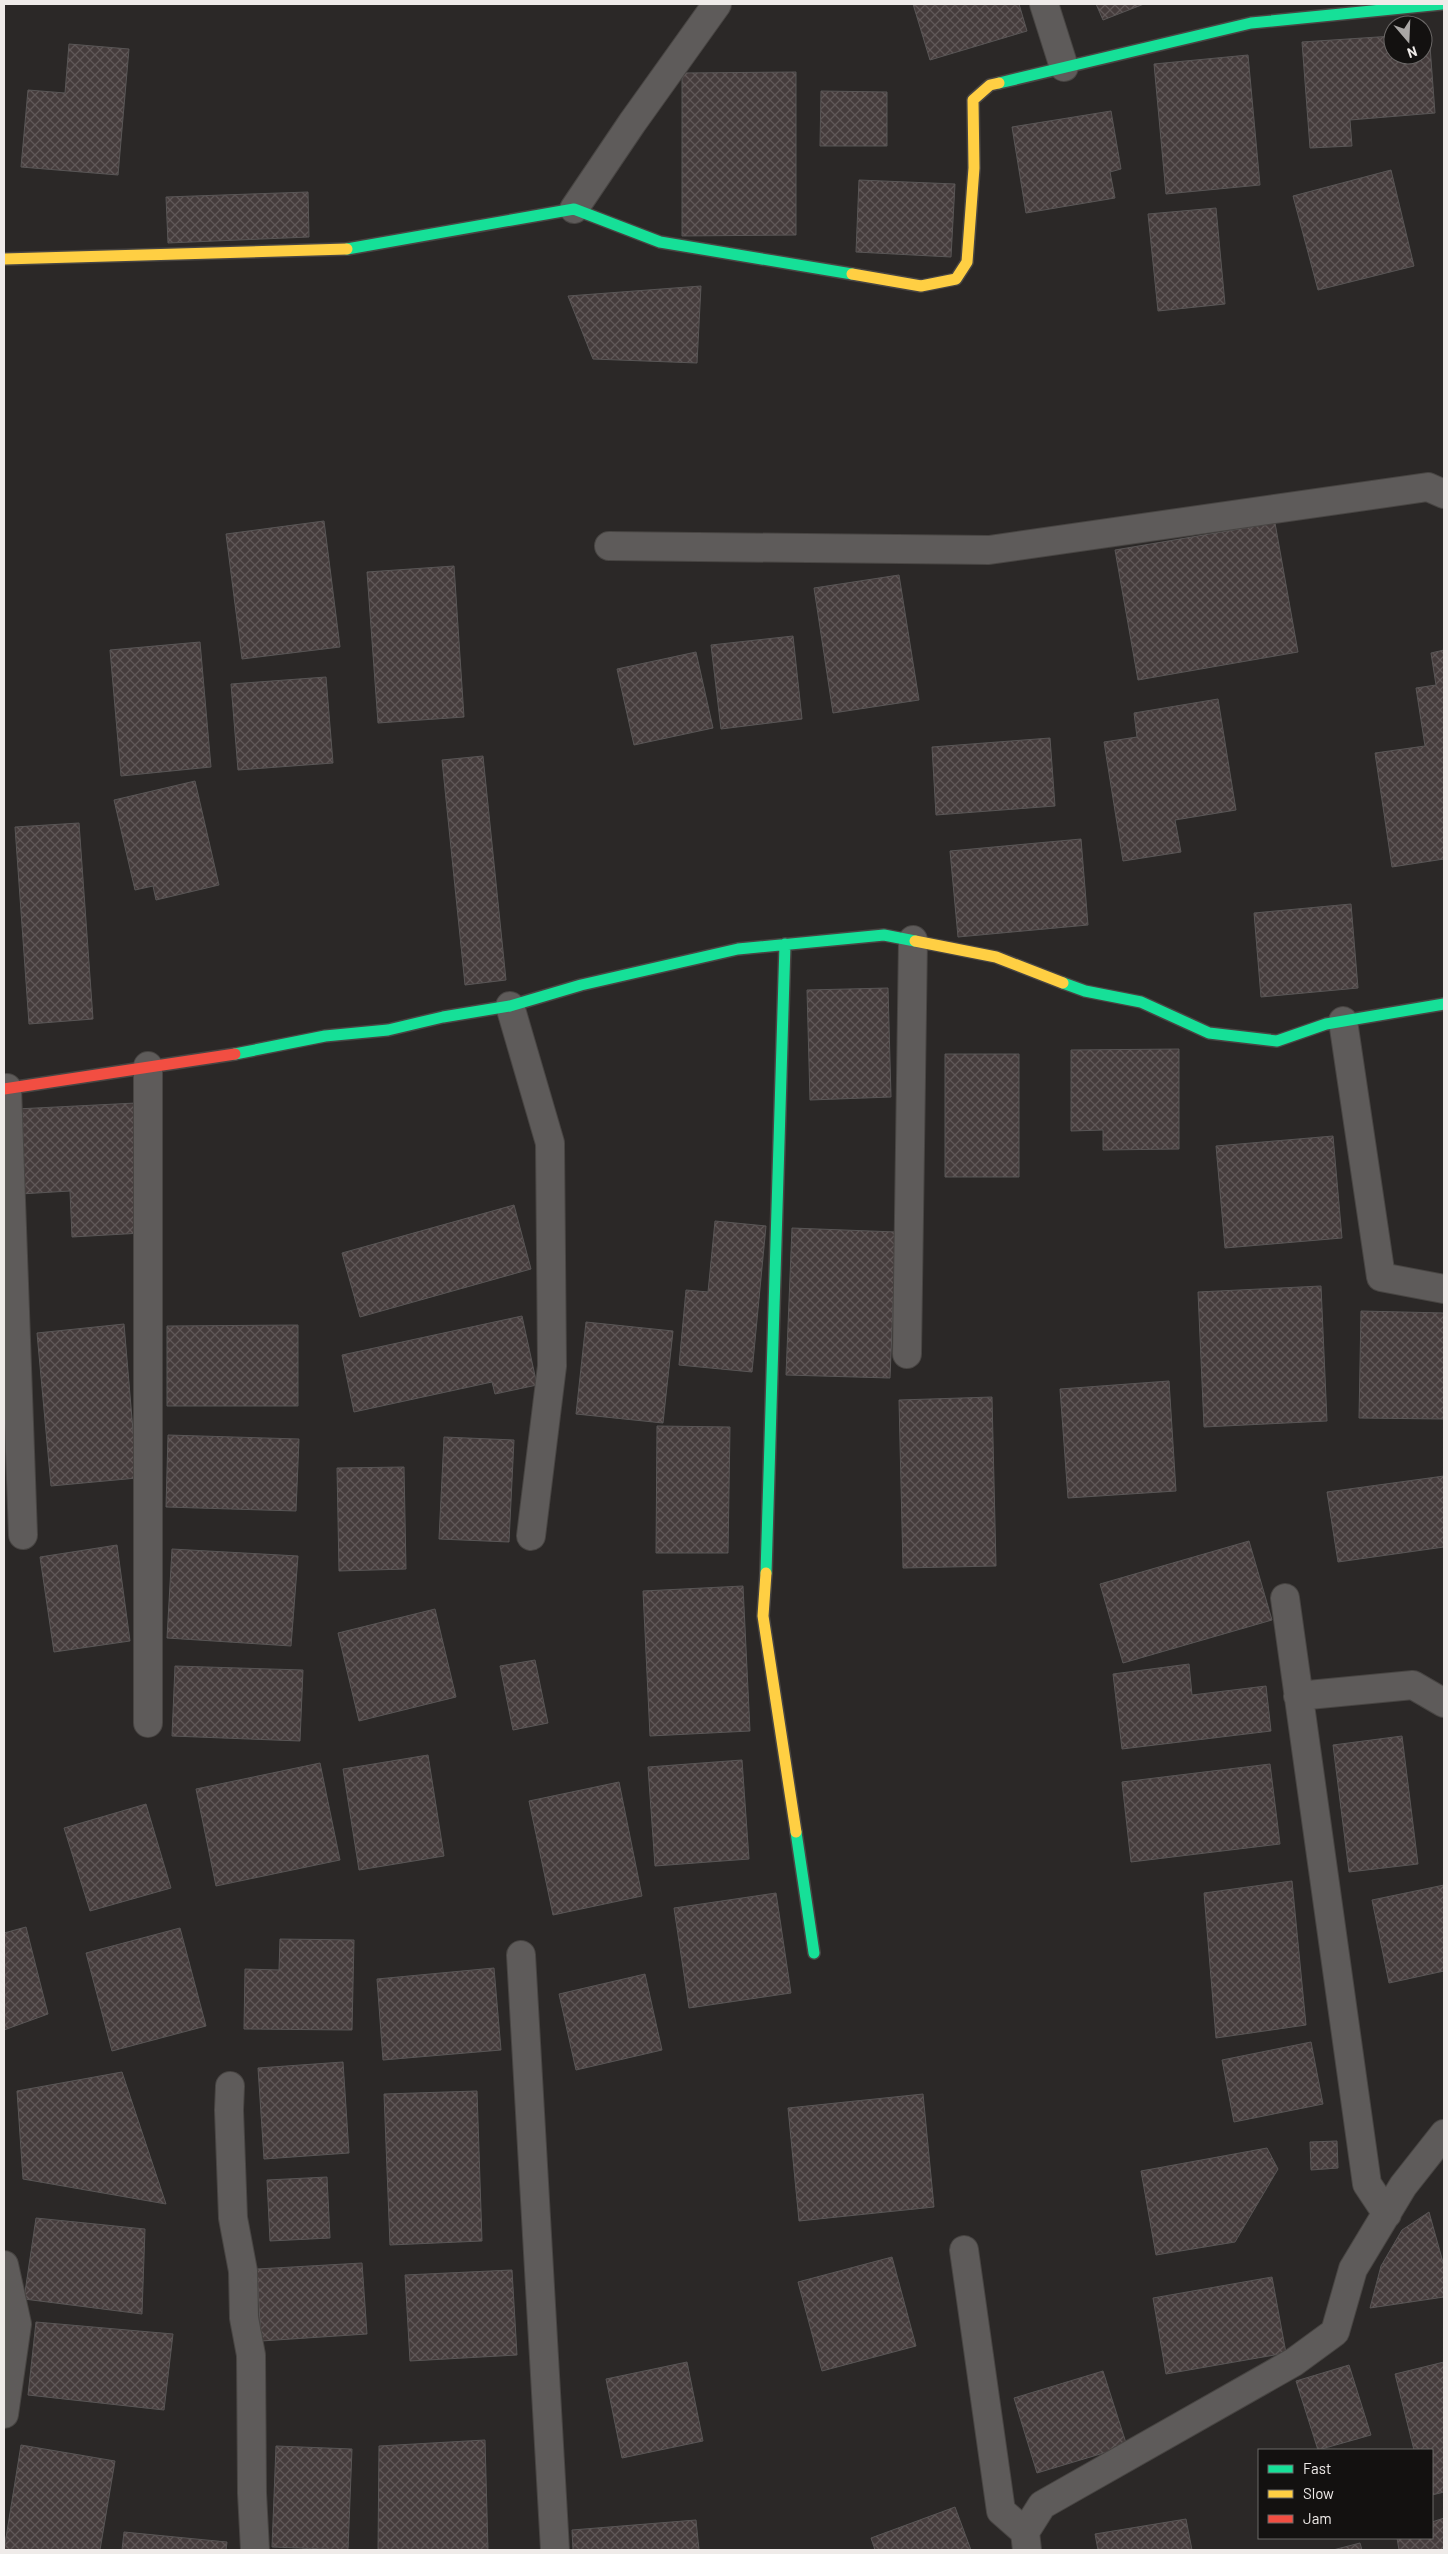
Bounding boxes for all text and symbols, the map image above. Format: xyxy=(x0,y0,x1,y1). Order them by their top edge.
north arrow xyxy=(1383,15,1433,65)
text: N xyxy=(1405,43,1420,62)
legend xyxy=(1258,2449,1433,2539)
text: Fast xyxy=(1303,2459,1331,2477)
text: Slow xyxy=(1303,2484,1334,2502)
text: Jam xyxy=(1303,2509,1332,2527)

